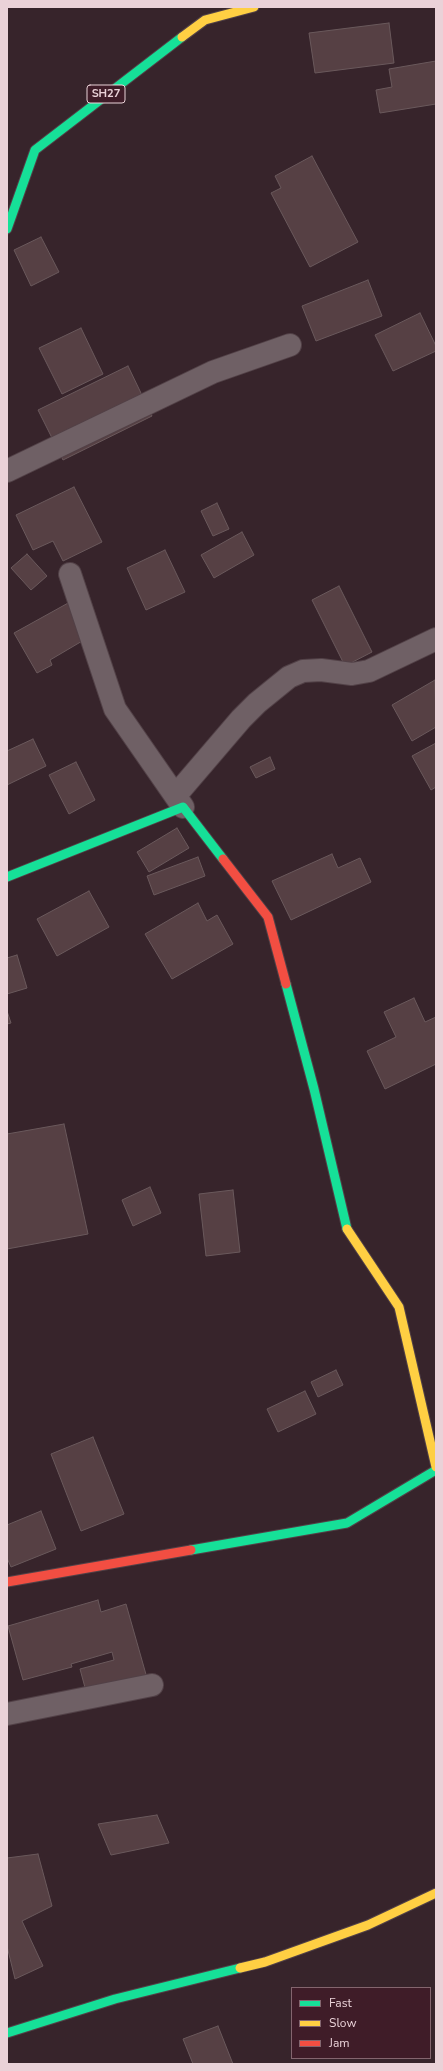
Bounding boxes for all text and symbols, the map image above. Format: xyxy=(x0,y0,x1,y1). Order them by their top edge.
road number: SH27 xyxy=(87,85,125,103)
legend xyxy=(291,1987,431,2059)
text: Fast xyxy=(329,1995,352,2011)
text: Slow xyxy=(329,2015,357,2031)
text: Jam xyxy=(329,2035,350,2051)

